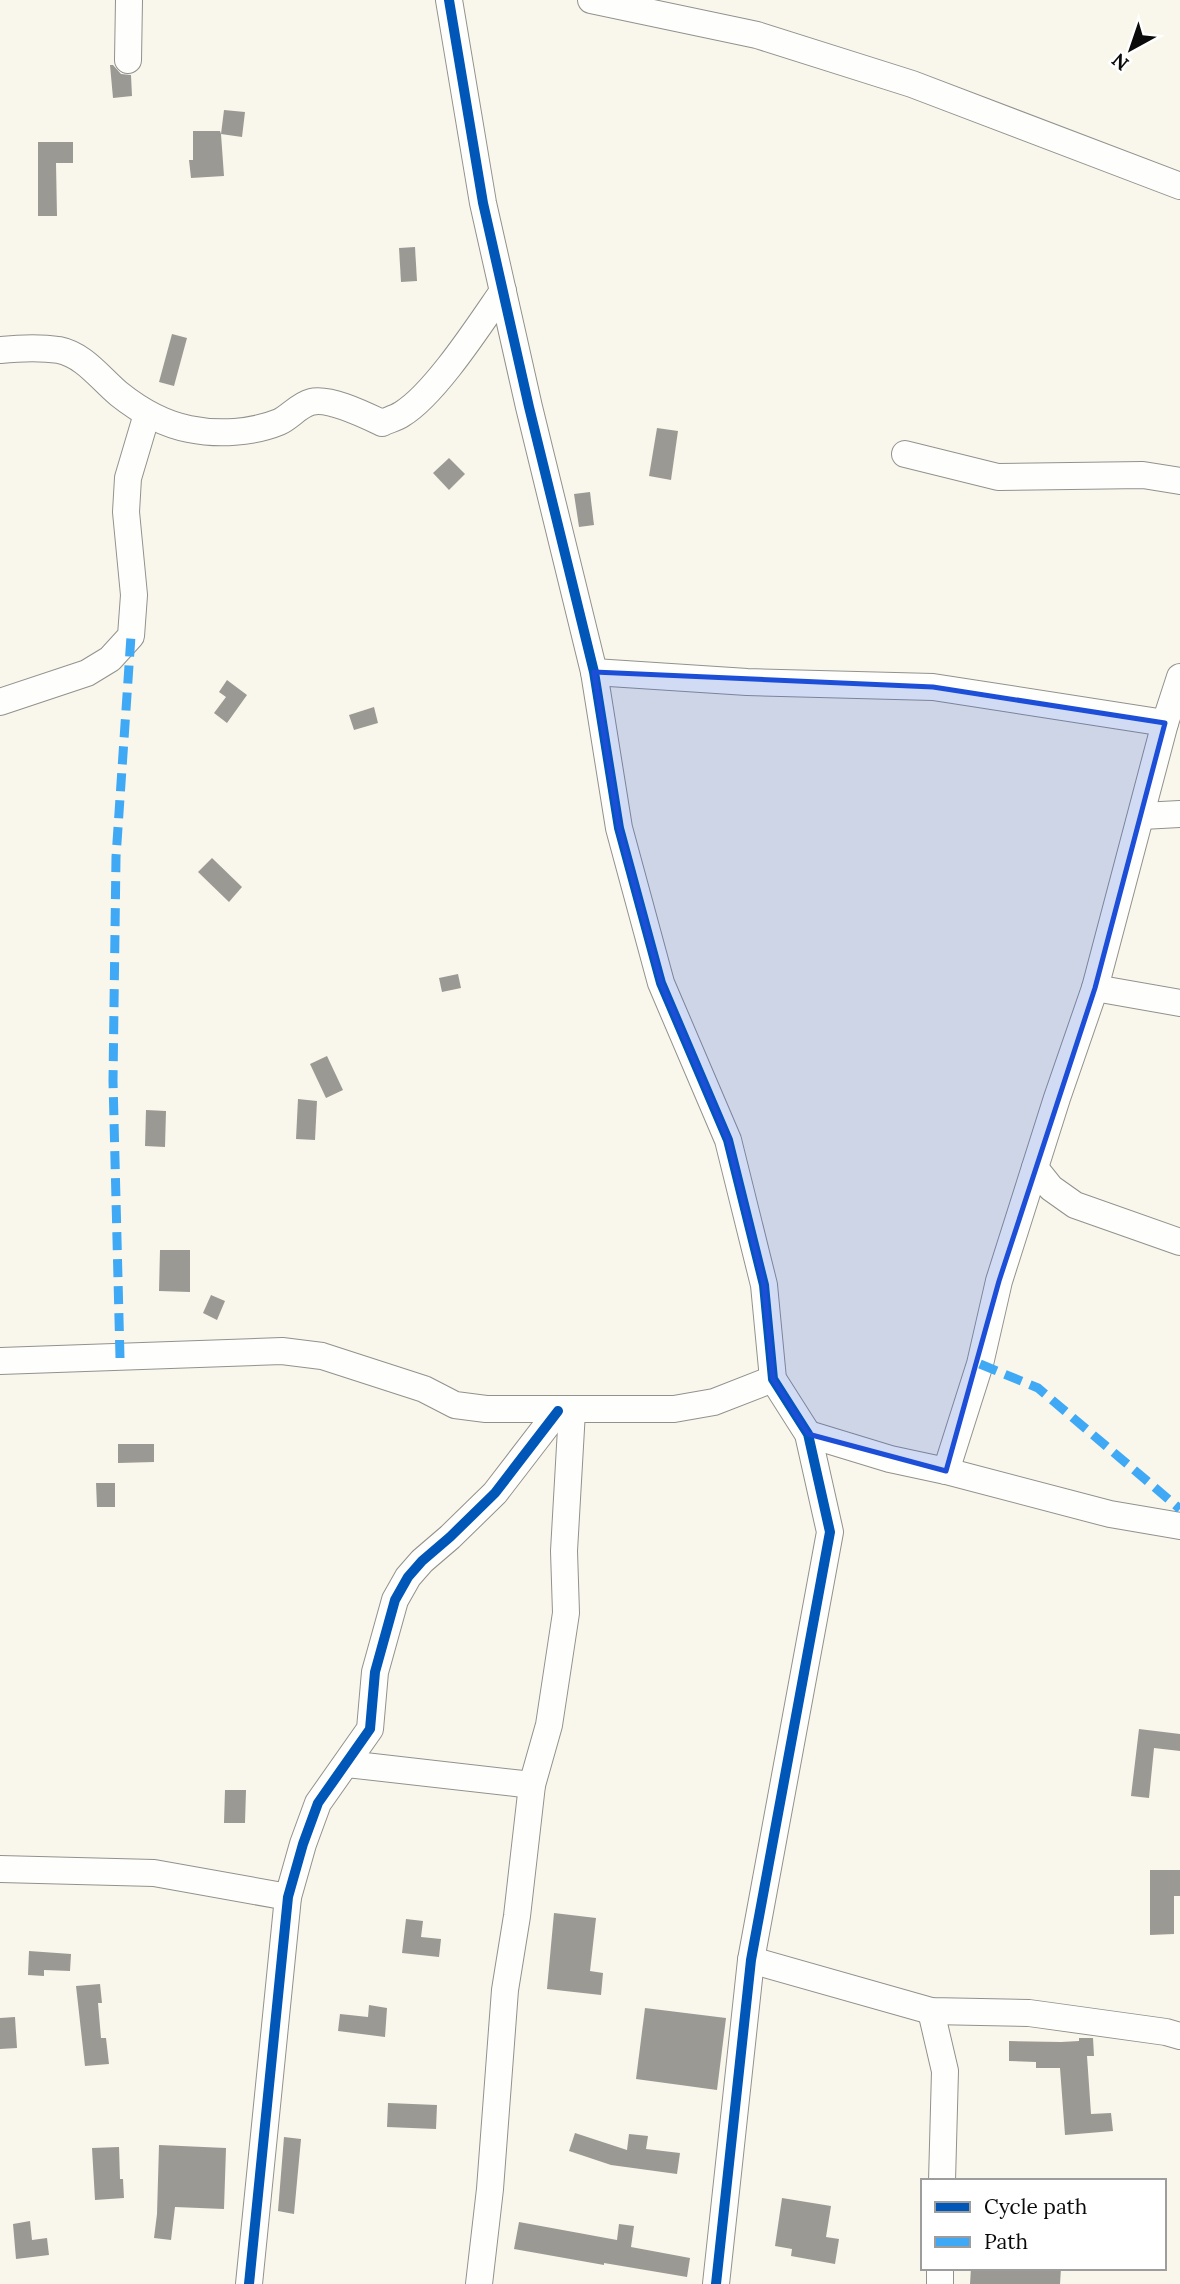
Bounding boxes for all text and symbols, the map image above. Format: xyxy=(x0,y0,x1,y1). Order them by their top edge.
north arrow xyxy=(1096,14,1166,84)
text: N xyxy=(1106,48,1133,76)
legend xyxy=(921,2179,1166,2270)
text: Cycle path xyxy=(984,2193,1087,2220)
text: Path xyxy=(984,2228,1028,2255)

